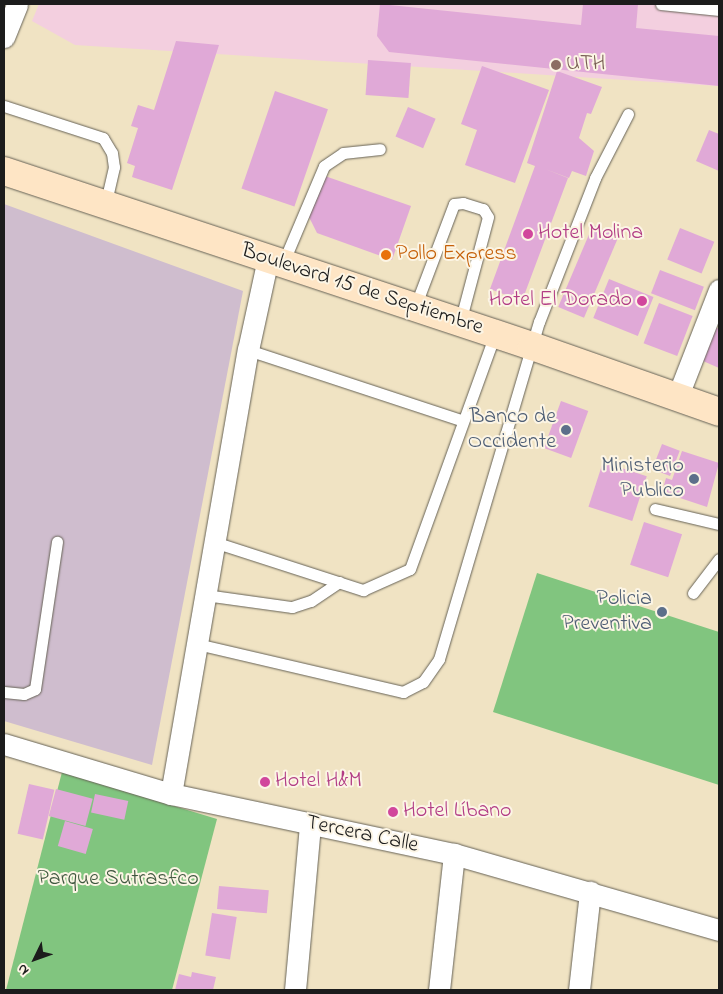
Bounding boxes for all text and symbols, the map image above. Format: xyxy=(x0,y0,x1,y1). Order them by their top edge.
place label: UTH xyxy=(566,52,605,78)
marker: UTH xyxy=(550,59,562,71)
place label: Hotel Molina xyxy=(538,221,643,247)
marker: Hotel Molina xyxy=(522,228,534,240)
street label: Boulevard 15 de Septiembre xyxy=(238,238,486,342)
place label: Pollo Express xyxy=(396,242,517,268)
marker: Pollo Express xyxy=(380,249,392,261)
place label: Hotel El Dorado xyxy=(489,288,632,314)
marker: Hotel El Dorado xyxy=(636,295,648,307)
place label: Banco de Occidente xyxy=(468,404,556,456)
marker: Banco de Occidente xyxy=(560,424,572,436)
place label: Ministerio Publico xyxy=(601,453,684,504)
marker: Ministerio Publico xyxy=(688,473,700,485)
place label: Policia Preventiva xyxy=(562,586,652,638)
marker: Policia Preventiva xyxy=(656,606,668,618)
place label: Hotel H&M xyxy=(275,769,362,795)
marker: Hotel H&M xyxy=(259,776,271,788)
place label: Hotel Líbano xyxy=(403,799,512,825)
marker: Hotel Líbano xyxy=(387,806,399,818)
street label: Tercera Calle xyxy=(303,810,421,860)
park label: Parque Sutrasfco xyxy=(37,867,199,893)
north arrow xyxy=(10,934,60,984)
text: N xyxy=(13,959,34,980)

